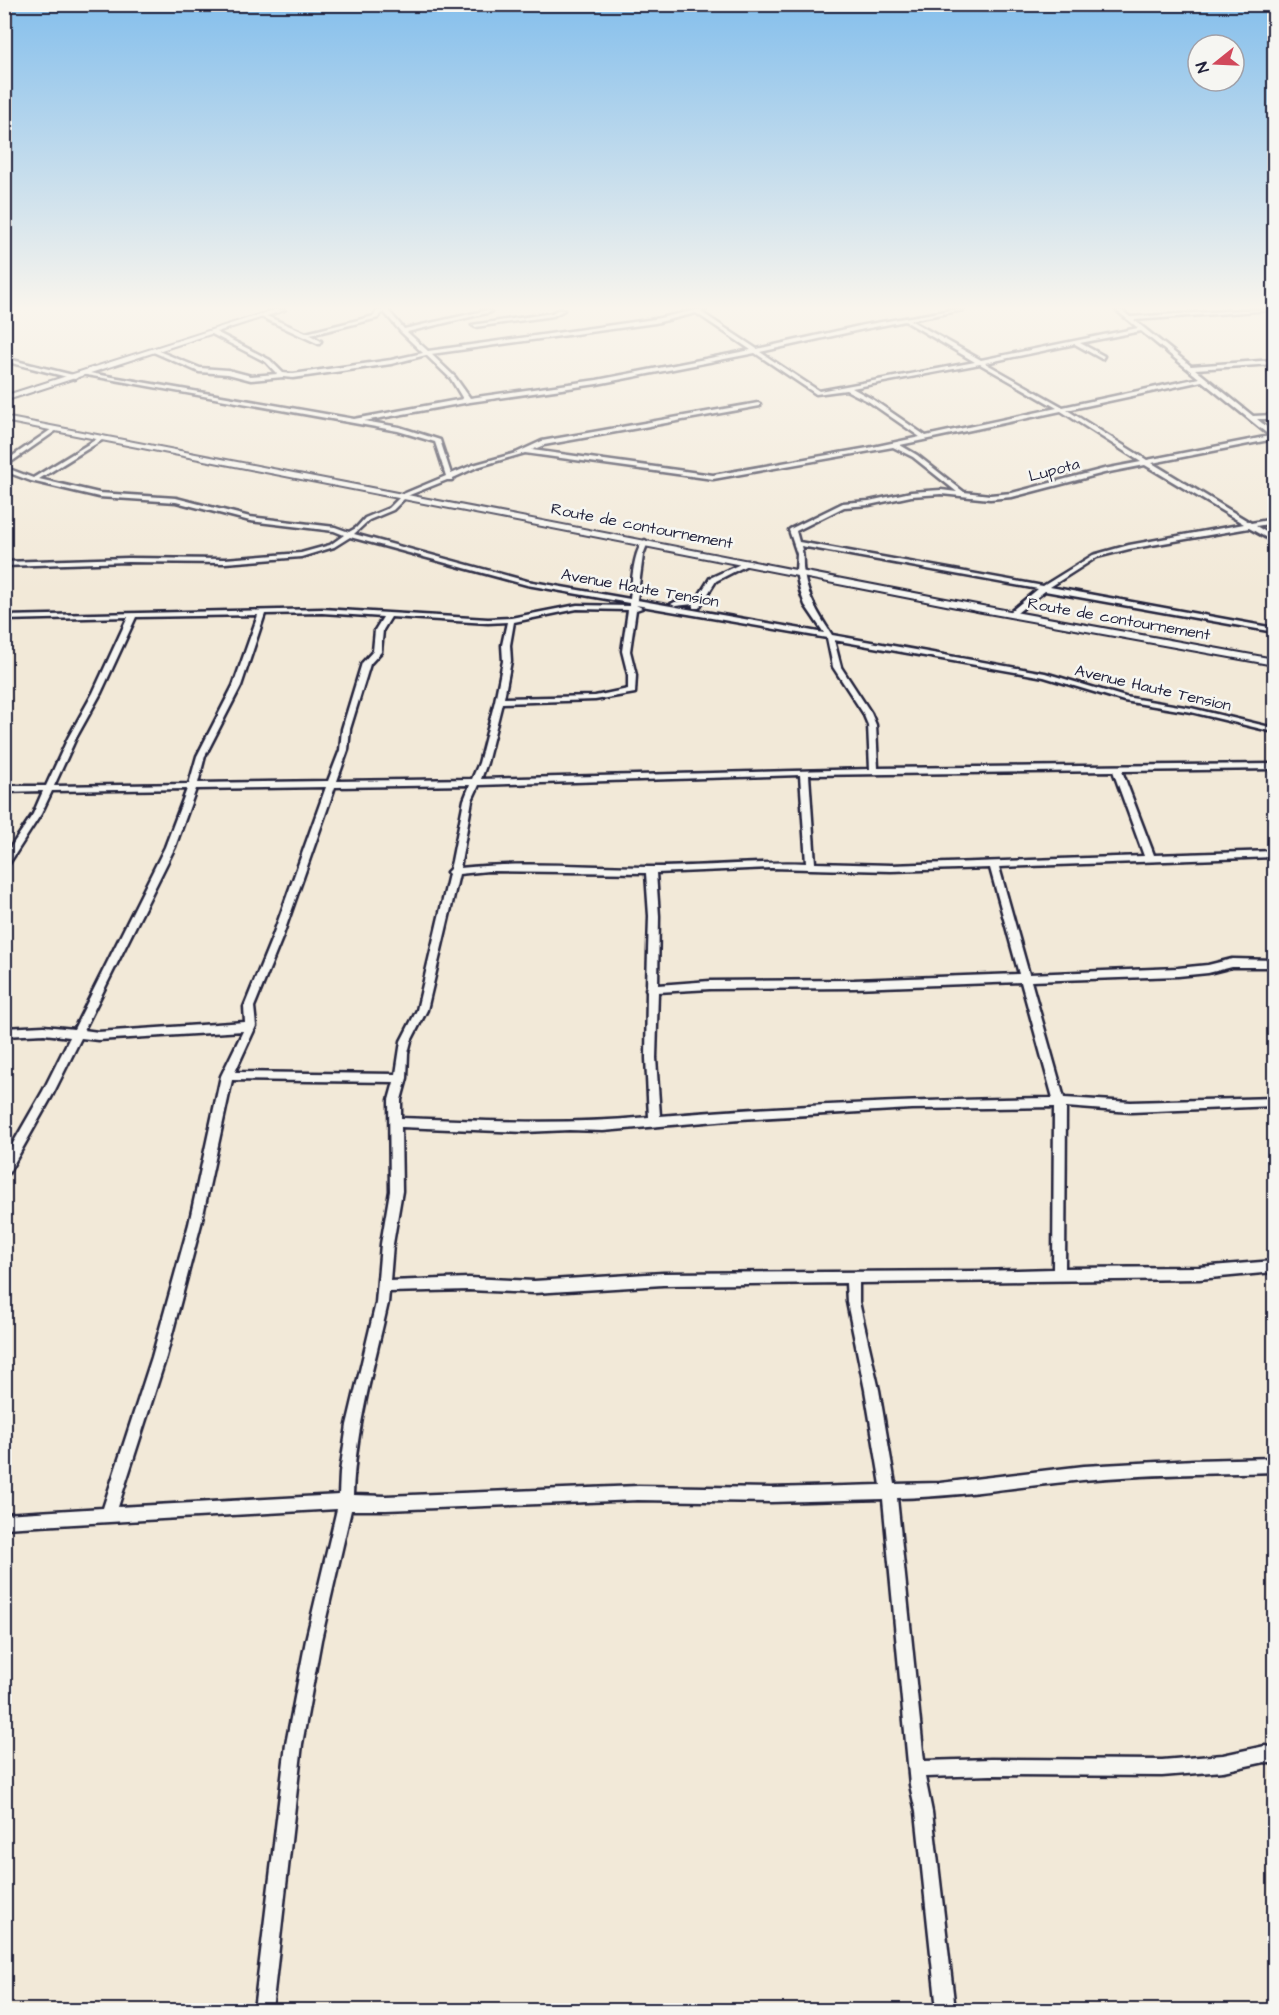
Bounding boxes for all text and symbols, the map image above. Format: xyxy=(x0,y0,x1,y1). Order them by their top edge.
north arrow xyxy=(1186,33,1246,93)
text: N xyxy=(1191,59,1215,75)
street label: Lupota xyxy=(1026,453,1082,487)
street label: Route de contournement xyxy=(549,498,735,555)
street label: Avenue Haute Tension xyxy=(559,563,721,613)
street label: Route de contournement xyxy=(1026,592,1213,646)
street label: Avenue Haute Tension xyxy=(1073,659,1233,717)

